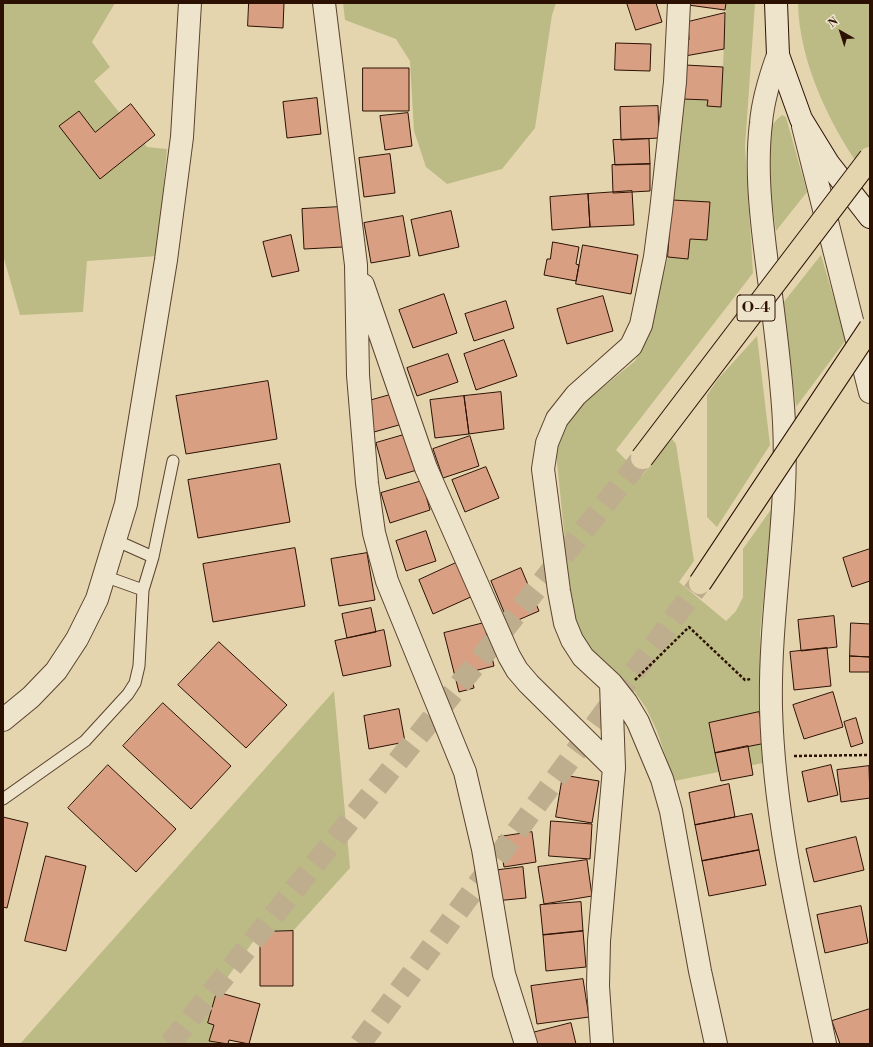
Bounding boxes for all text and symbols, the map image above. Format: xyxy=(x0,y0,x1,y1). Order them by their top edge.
north arrow xyxy=(821,12,861,52)
text: N xyxy=(826,15,841,31)
road number: O-4 xyxy=(737,295,775,321)

